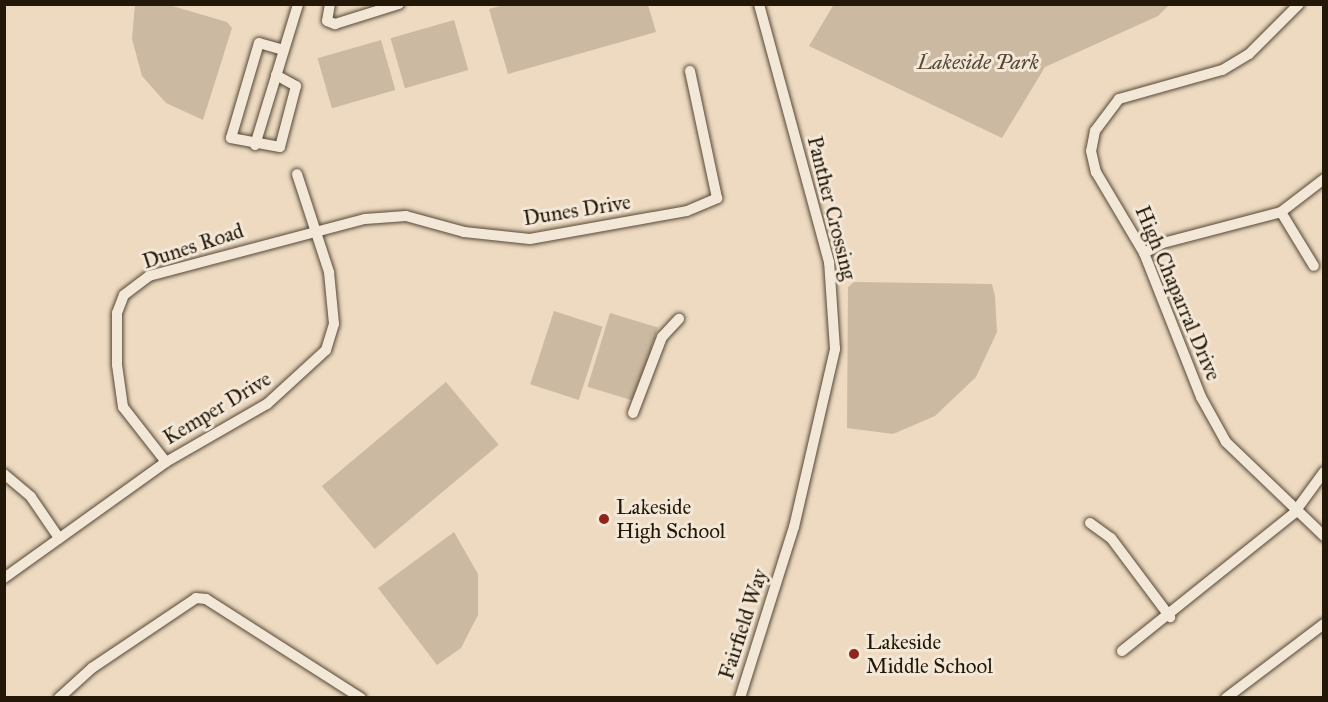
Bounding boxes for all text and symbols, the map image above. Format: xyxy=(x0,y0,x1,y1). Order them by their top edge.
park label: Lakeside Park xyxy=(917,49,1039,75)
street label: Panther Crossing xyxy=(802,134,862,282)
street label: Dunes Drive xyxy=(521,189,633,231)
street label: High Chaparral Drive xyxy=(1130,202,1226,384)
street label: Dunes Road xyxy=(139,218,247,274)
street label: Kemper Drive xyxy=(159,366,275,450)
place label: Lakeside High School xyxy=(616,494,726,544)
marker: Lakeside High School xyxy=(597,512,611,526)
street label: Fairfield Way xyxy=(713,566,773,682)
place label: Lakeside Middle School xyxy=(866,629,993,679)
marker: Lakeside Middle School xyxy=(847,647,861,661)

